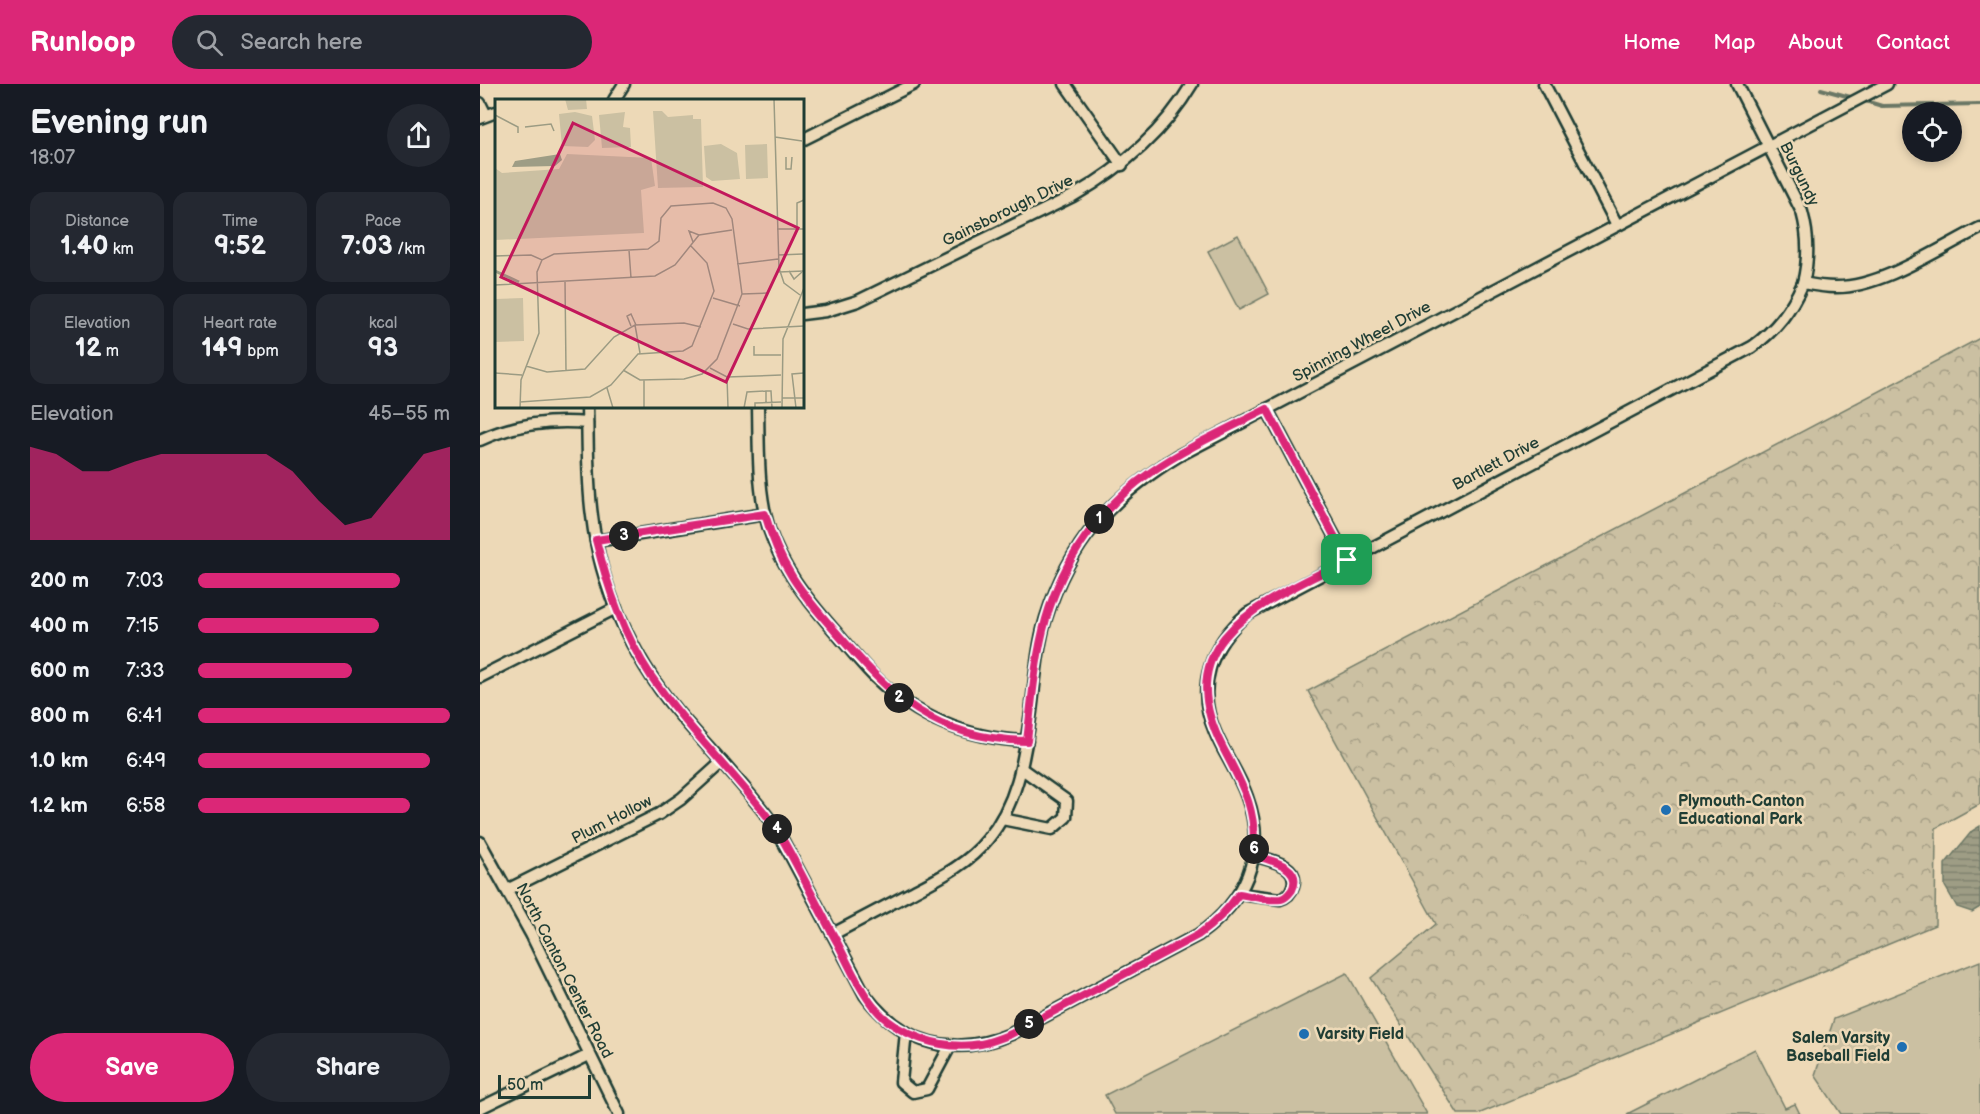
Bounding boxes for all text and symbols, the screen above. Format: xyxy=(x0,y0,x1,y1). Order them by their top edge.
search box xyxy=(172,15,592,69)
text: Runloop xyxy=(30,26,136,59)
icon: search xyxy=(193,26,226,59)
text: Search here xyxy=(241,29,362,56)
text: Home xyxy=(1623,30,1680,55)
text: Map xyxy=(1713,30,1755,55)
text: About xyxy=(1788,30,1843,55)
text: Contact xyxy=(1876,30,1950,55)
inset map xyxy=(495,99,804,408)
map controls xyxy=(1902,102,1962,162)
button: locate xyxy=(1902,102,1962,162)
text: Evening run xyxy=(30,103,208,143)
button: share xyxy=(387,104,450,167)
street label: Burgundy xyxy=(1775,139,1823,210)
text: 18:07 xyxy=(30,146,75,170)
street label: Gainsborough Drive xyxy=(940,171,1077,251)
text: Distance xyxy=(65,212,129,231)
text: Time xyxy=(222,212,258,231)
text: Pace xyxy=(365,212,401,231)
text: 1.40 xyxy=(60,231,108,262)
text: 9:52 xyxy=(214,231,266,262)
text: 7:03 xyxy=(341,231,393,262)
text: km xyxy=(108,240,134,259)
text: /km xyxy=(393,240,425,259)
street label: Spinning Wheel Drive xyxy=(1290,297,1435,386)
text: Elevation xyxy=(64,314,130,333)
text: Heart rate xyxy=(203,314,277,333)
text: kcal xyxy=(369,314,397,333)
text: 12 xyxy=(75,333,101,364)
text: 149 xyxy=(201,333,243,364)
text: 93 xyxy=(368,333,398,364)
text: m xyxy=(101,342,119,361)
text: bpm xyxy=(243,342,279,361)
text: Elevation xyxy=(30,402,113,426)
text: 45–55 m xyxy=(368,402,450,426)
street label: Bartlett Drive xyxy=(1449,433,1543,495)
pin: 1 xyxy=(1084,504,1114,534)
text: 1 xyxy=(1096,509,1102,528)
pin: 3 xyxy=(609,521,639,551)
text: 3 xyxy=(619,526,629,545)
pin xyxy=(1321,534,1372,585)
icon: arrive xyxy=(1330,543,1363,576)
text: 200 m xyxy=(30,569,89,593)
text: 7:03 xyxy=(126,569,164,593)
text: 400 m xyxy=(30,614,89,638)
text: 7:15 xyxy=(126,614,159,638)
text: 600 m xyxy=(30,659,90,683)
text: 7:33 xyxy=(126,659,164,683)
pin: 2 xyxy=(884,683,914,713)
text: 2 xyxy=(894,688,904,707)
text: 800 m xyxy=(30,704,89,728)
text: 6:41 xyxy=(126,704,162,728)
text: 1.0 km xyxy=(30,749,88,773)
text: 6:49 xyxy=(126,749,166,773)
street label: Plum Hollow xyxy=(569,792,656,848)
place label: Plymouth-Canton Educational Park xyxy=(1678,792,1804,829)
text: 1.2 km xyxy=(30,794,88,818)
text: 6:58 xyxy=(126,794,165,818)
marker: Plymouth-Canton Educational Park xyxy=(1659,803,1673,817)
pin: 4 xyxy=(762,814,792,844)
text: 4 xyxy=(772,819,782,838)
pin: 6 xyxy=(1239,834,1269,864)
text: 6 xyxy=(1249,839,1259,858)
street label: North Canton Center Road xyxy=(511,880,617,1062)
pin: 5 xyxy=(1014,1009,1044,1039)
text: 5 xyxy=(1024,1014,1034,1033)
place label: Varsity Field xyxy=(1316,1025,1404,1044)
marker: Varsity Field xyxy=(1297,1027,1311,1041)
place label: Salem Varsity Baseball Field xyxy=(1786,1029,1891,1066)
button: Save xyxy=(30,1033,234,1102)
button: Share xyxy=(246,1033,450,1102)
marker: Salem Varsity Baseball Field xyxy=(1895,1040,1909,1054)
scale bar xyxy=(498,1072,591,1100)
text: 50 m xyxy=(507,1076,543,1095)

